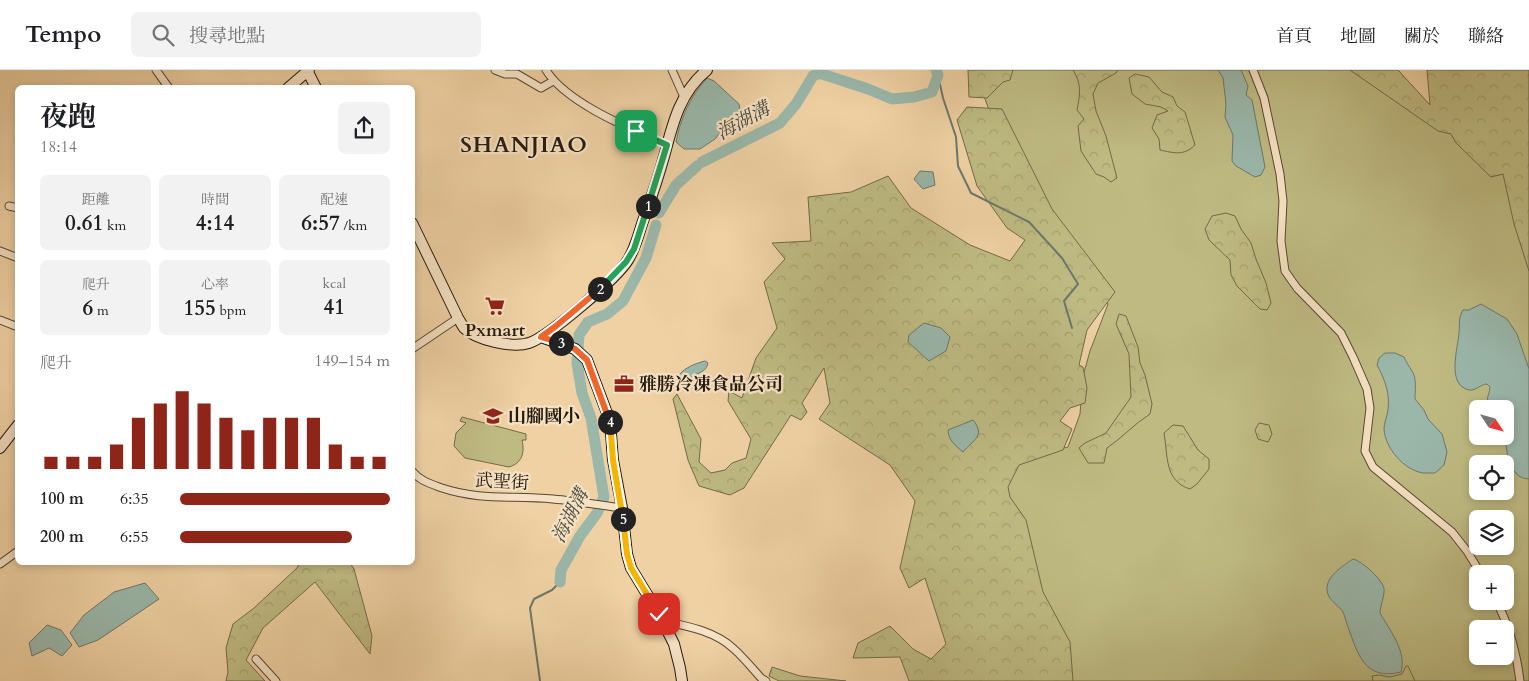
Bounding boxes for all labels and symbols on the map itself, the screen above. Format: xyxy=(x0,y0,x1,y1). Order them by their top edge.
water label: 海湖溝 xyxy=(712,94,777,146)
pin xyxy=(615,110,657,152)
district label: SHANJIAO xyxy=(460,130,588,160)
pin: 1 xyxy=(636,194,660,218)
pin: 2 xyxy=(588,276,612,302)
supermarket icon: Pxmart xyxy=(484,295,506,317)
place label: Pxmart xyxy=(465,318,526,343)
pin: 3 xyxy=(548,330,574,356)
place label: 雅勝冷凍食品公司 xyxy=(639,372,783,397)
office icon: 雅勝冷凍食品公司 xyxy=(613,373,635,395)
north arrow xyxy=(1469,400,1514,445)
place label: 山腳國小 xyxy=(508,404,580,429)
school or university icon: 山腳國小 xyxy=(482,405,504,427)
pin: 4 xyxy=(598,410,622,434)
street label: 武聖街 xyxy=(474,468,530,496)
water label: 海湖溝 xyxy=(545,482,596,547)
pin: 5 xyxy=(610,506,636,532)
pin xyxy=(638,593,680,635)

